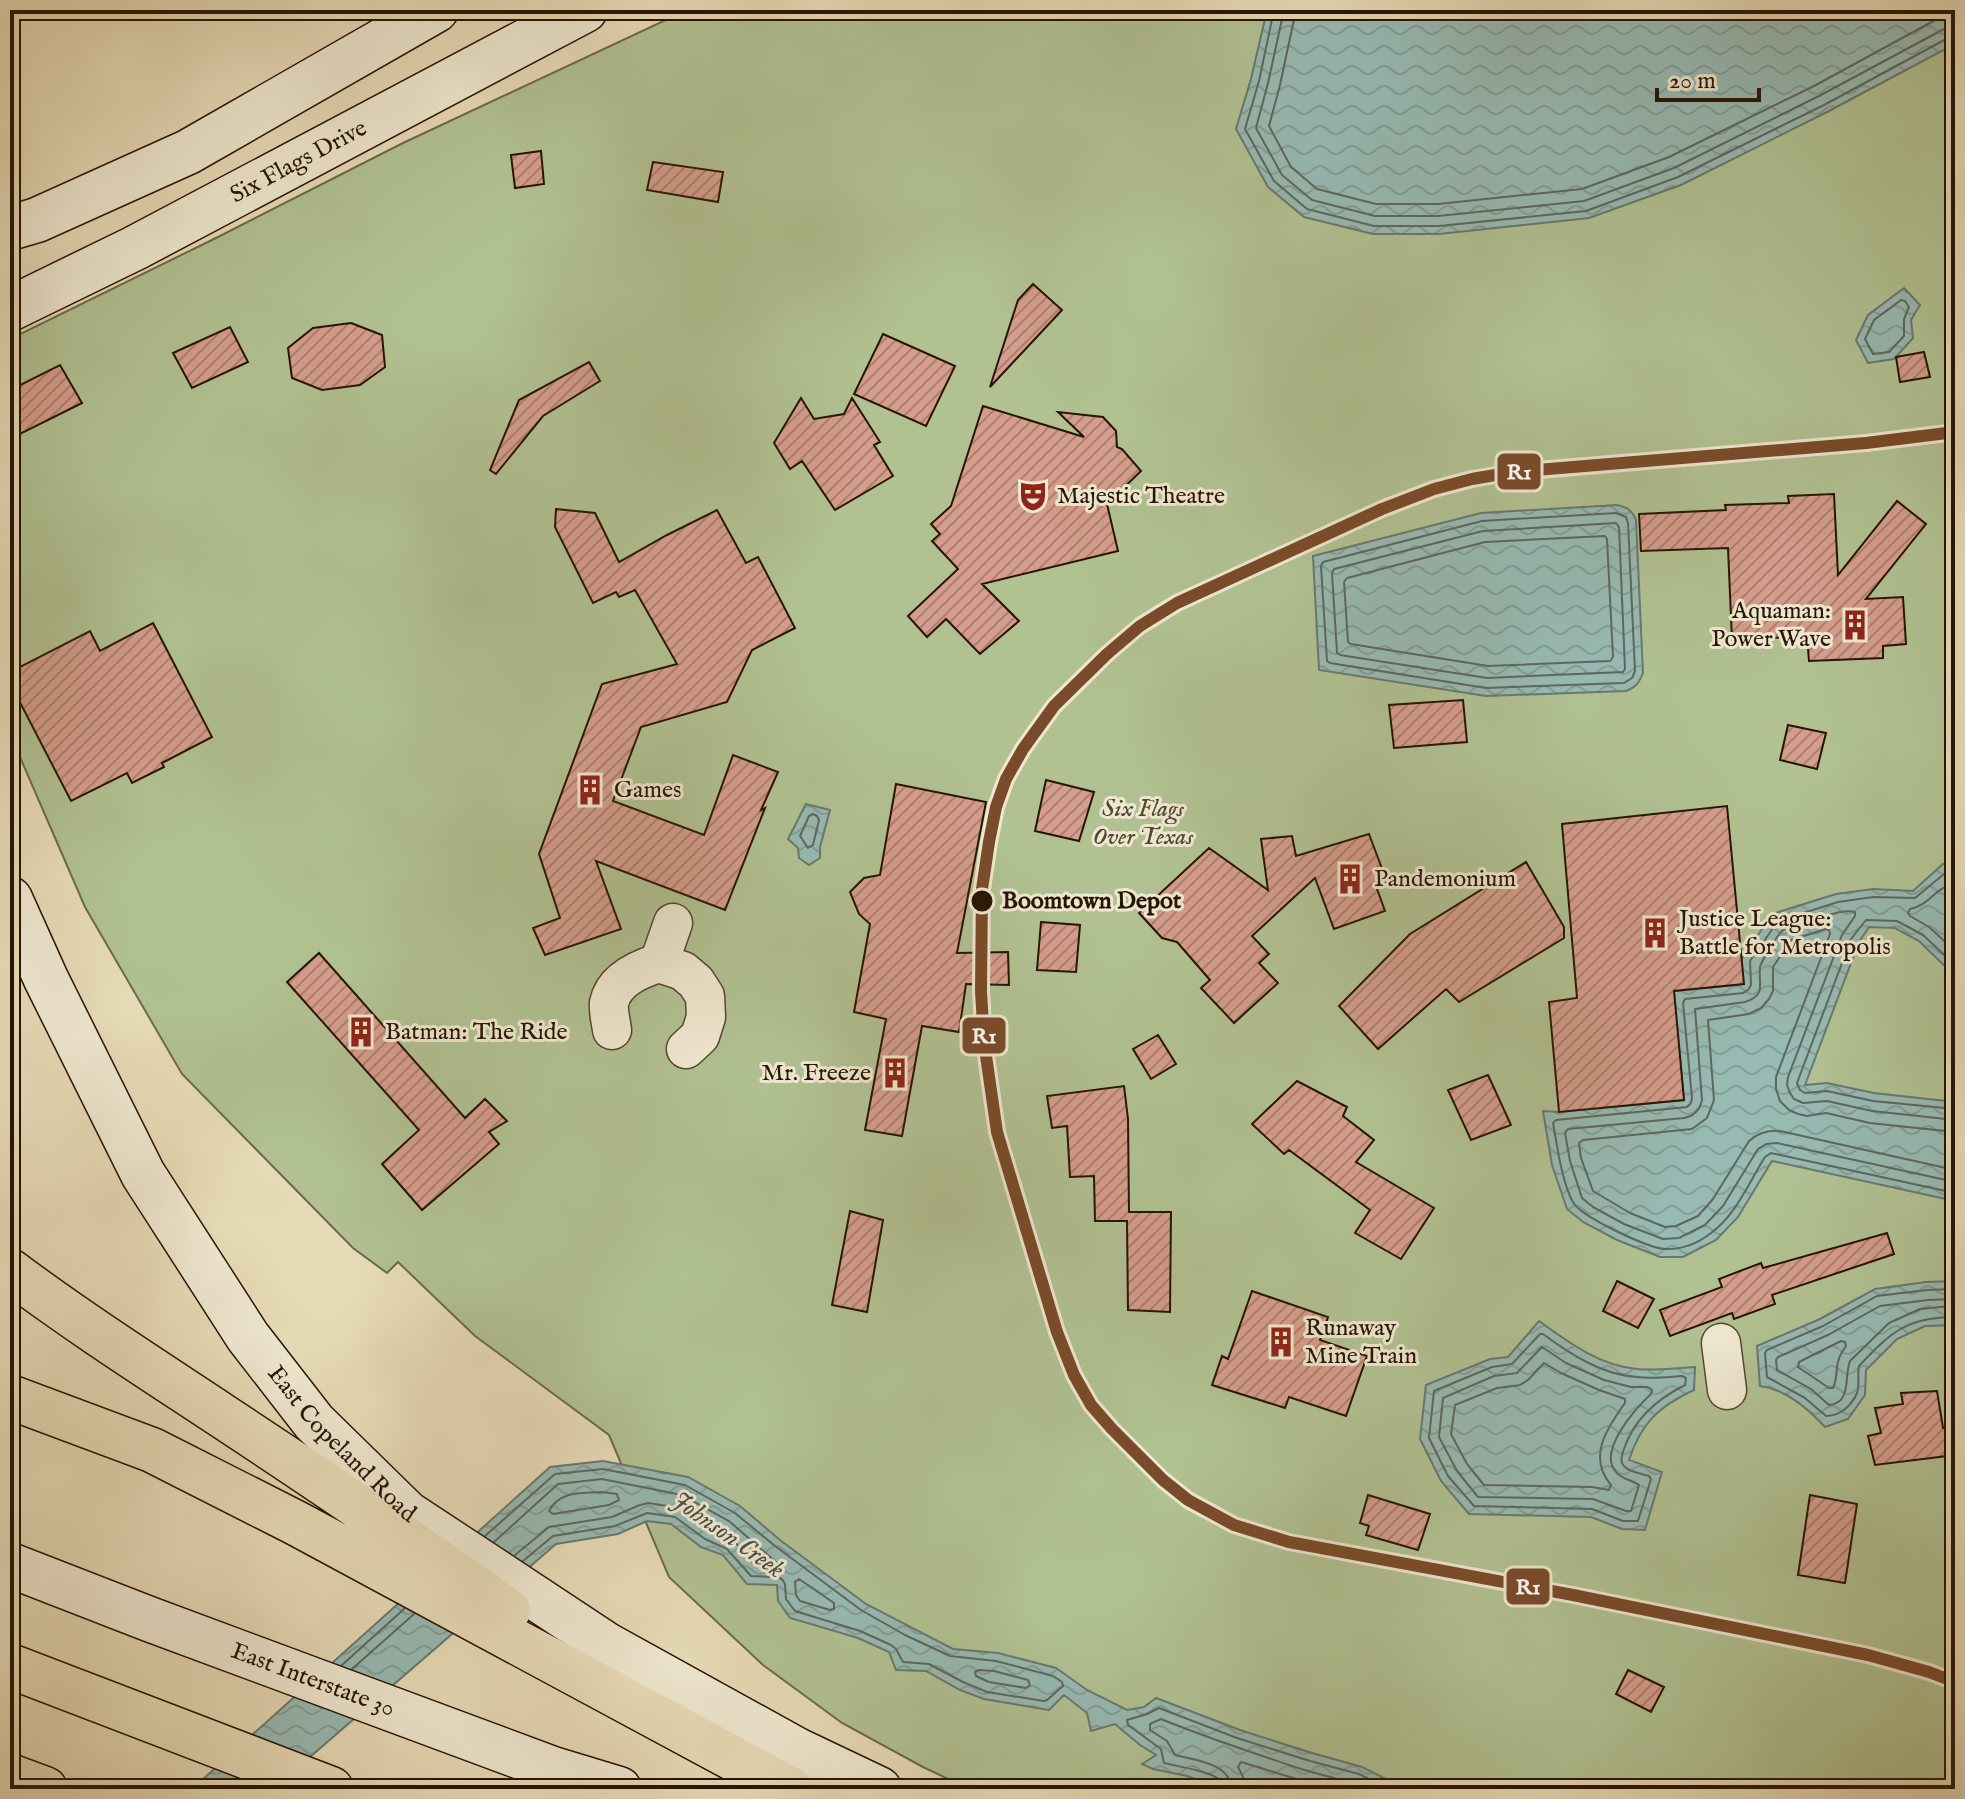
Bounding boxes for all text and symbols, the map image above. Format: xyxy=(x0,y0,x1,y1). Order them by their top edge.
scale bar xyxy=(1657,52,1759,102)
text: 20 m xyxy=(1669,66,1716,97)
street label: Six Flags Drive xyxy=(225,113,372,210)
line badge: R1 xyxy=(1496,452,1542,491)
text: R1 xyxy=(1507,459,1531,487)
theatre icon: Majestic Theatre xyxy=(1016,479,1050,513)
place label: Majestic Theatre xyxy=(1057,481,1225,512)
place label: Aquaman: Power Wave xyxy=(1711,596,1831,655)
building icon: Aquaman: Power Wave xyxy=(1838,608,1872,642)
building icon: Games xyxy=(573,773,607,807)
place label: Games xyxy=(614,775,681,806)
park label: Six Flags Over Texas xyxy=(1093,794,1194,853)
building icon: Pandemonium xyxy=(1333,862,1367,896)
place label: Pandemonium xyxy=(1374,864,1516,895)
place label: Boomtown Depot xyxy=(1002,886,1182,917)
marker: Boomtown Depot xyxy=(969,888,995,914)
place label: Justice League: Battle for Metropolis xyxy=(1676,904,1891,963)
building icon: Justice League: Battle for Metropolis xyxy=(1638,916,1672,950)
building icon: Batman: The Ride xyxy=(344,1015,378,1049)
line badge: R1 xyxy=(961,1016,1007,1055)
place label: Batman: The Ride xyxy=(385,1017,568,1048)
text: R1 xyxy=(972,1023,996,1051)
building icon: Mr. Freeze xyxy=(878,1056,912,1090)
place label: Mr. Freeze xyxy=(762,1058,871,1089)
place label: Runaway Mine Train xyxy=(1305,1313,1417,1372)
building icon: Runaway Mine Train xyxy=(1264,1325,1298,1359)
street label: East Copeland Road xyxy=(260,1359,422,1530)
water label: Johnson Creek xyxy=(665,1484,791,1586)
line badge: R1 xyxy=(1505,1567,1551,1606)
text: R1 xyxy=(1516,1574,1540,1602)
street label: East Interstate 30 xyxy=(227,1635,399,1724)

